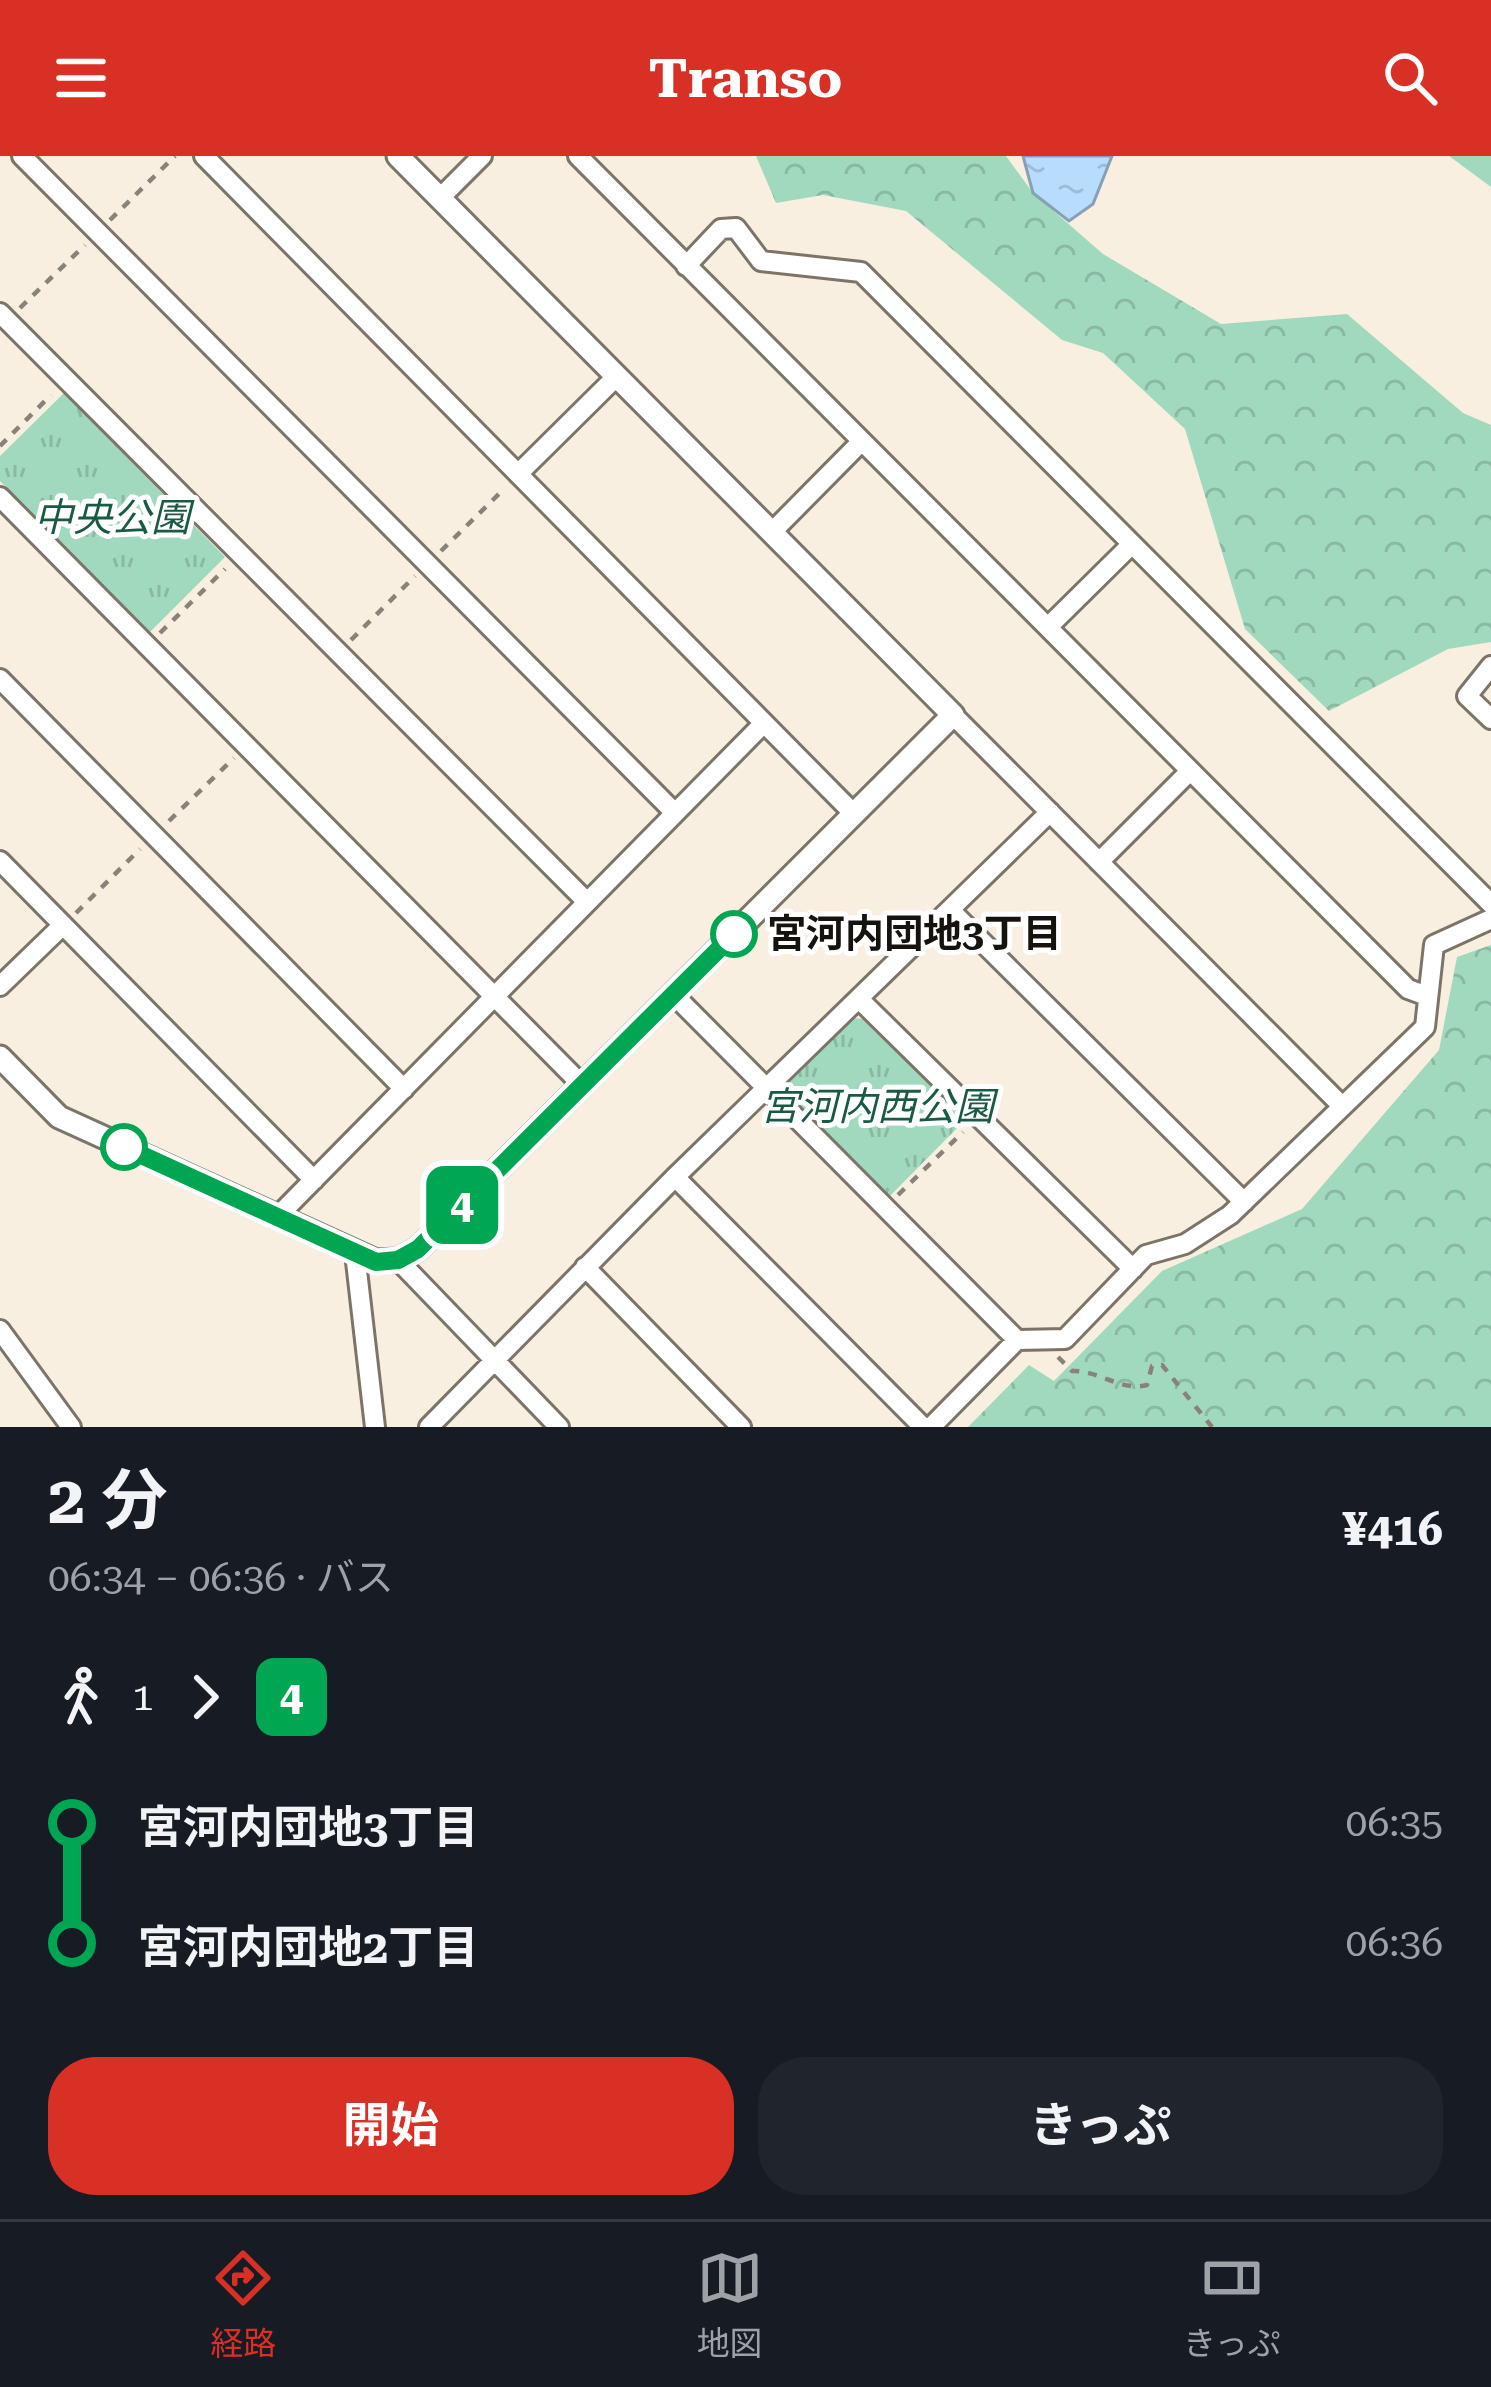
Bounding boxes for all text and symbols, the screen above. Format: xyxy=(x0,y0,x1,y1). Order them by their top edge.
icon: menu xyxy=(48,45,114,111)
icon: search xyxy=(1377,45,1443,111)
text: Transo xyxy=(649,47,842,110)
park label: 中央公園 xyxy=(34,495,195,541)
place label: 宮河内団地3丁目 xyxy=(767,911,1062,957)
marker: 宮河内団地3丁目 xyxy=(712,912,756,956)
park label: 宮河内西公園 xyxy=(760,1084,999,1130)
unlabelled marker xyxy=(102,1125,146,1169)
line badge: 4 xyxy=(423,1166,501,1244)
text: 4 xyxy=(450,1180,474,1229)
text: 2 分 xyxy=(48,1462,168,1539)
text: ¥416 xyxy=(1342,1503,1443,1556)
text: 06:34 – 06:36 · バス xyxy=(48,1555,394,1601)
icon: walk xyxy=(48,1664,114,1730)
icon: forward xyxy=(172,1664,238,1730)
text: 4 xyxy=(280,1672,303,1721)
text: 1 xyxy=(132,1674,154,1720)
text: 06:35 xyxy=(1346,1800,1443,1846)
text: 宮河内団地3丁目 xyxy=(138,1801,478,1854)
text: 06:36 xyxy=(1346,1920,1443,1966)
text: 宮河内団地2丁目 xyxy=(138,1921,478,1974)
button: 開始 xyxy=(48,2057,734,2195)
button: きっぷ xyxy=(758,2057,1443,2195)
tab: 経路 xyxy=(210,2245,276,2365)
tab: 地図 xyxy=(697,2245,763,2365)
tab: きっぷ xyxy=(1183,2245,1281,2365)

